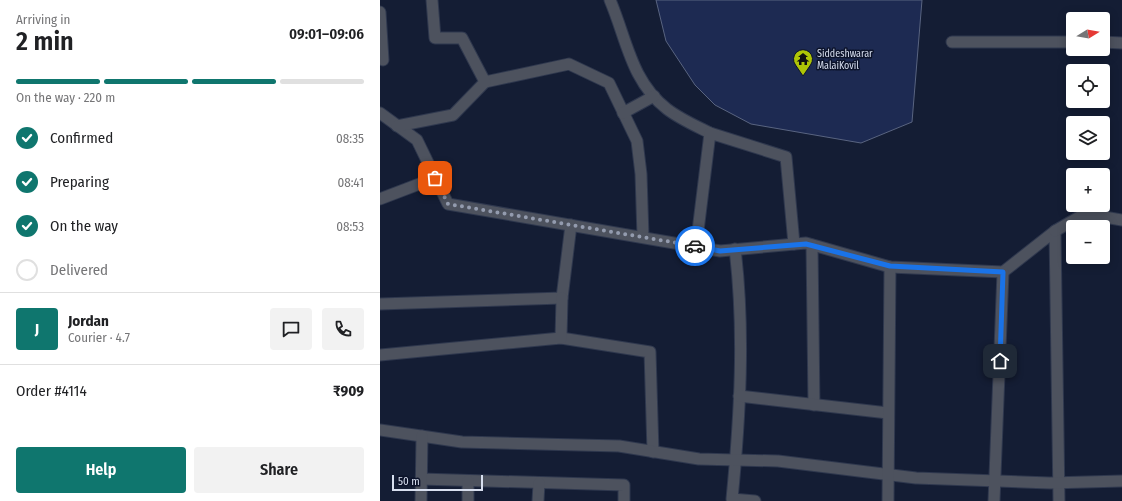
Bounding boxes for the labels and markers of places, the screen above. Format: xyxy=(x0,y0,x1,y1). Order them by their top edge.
temple icon: Siddeshwarar MalaiKovil xyxy=(792,48,814,76)
place label: Siddeshwarar MalaiKovil xyxy=(817,48,873,72)
pin xyxy=(418,161,452,195)
pin xyxy=(983,344,1017,378)

